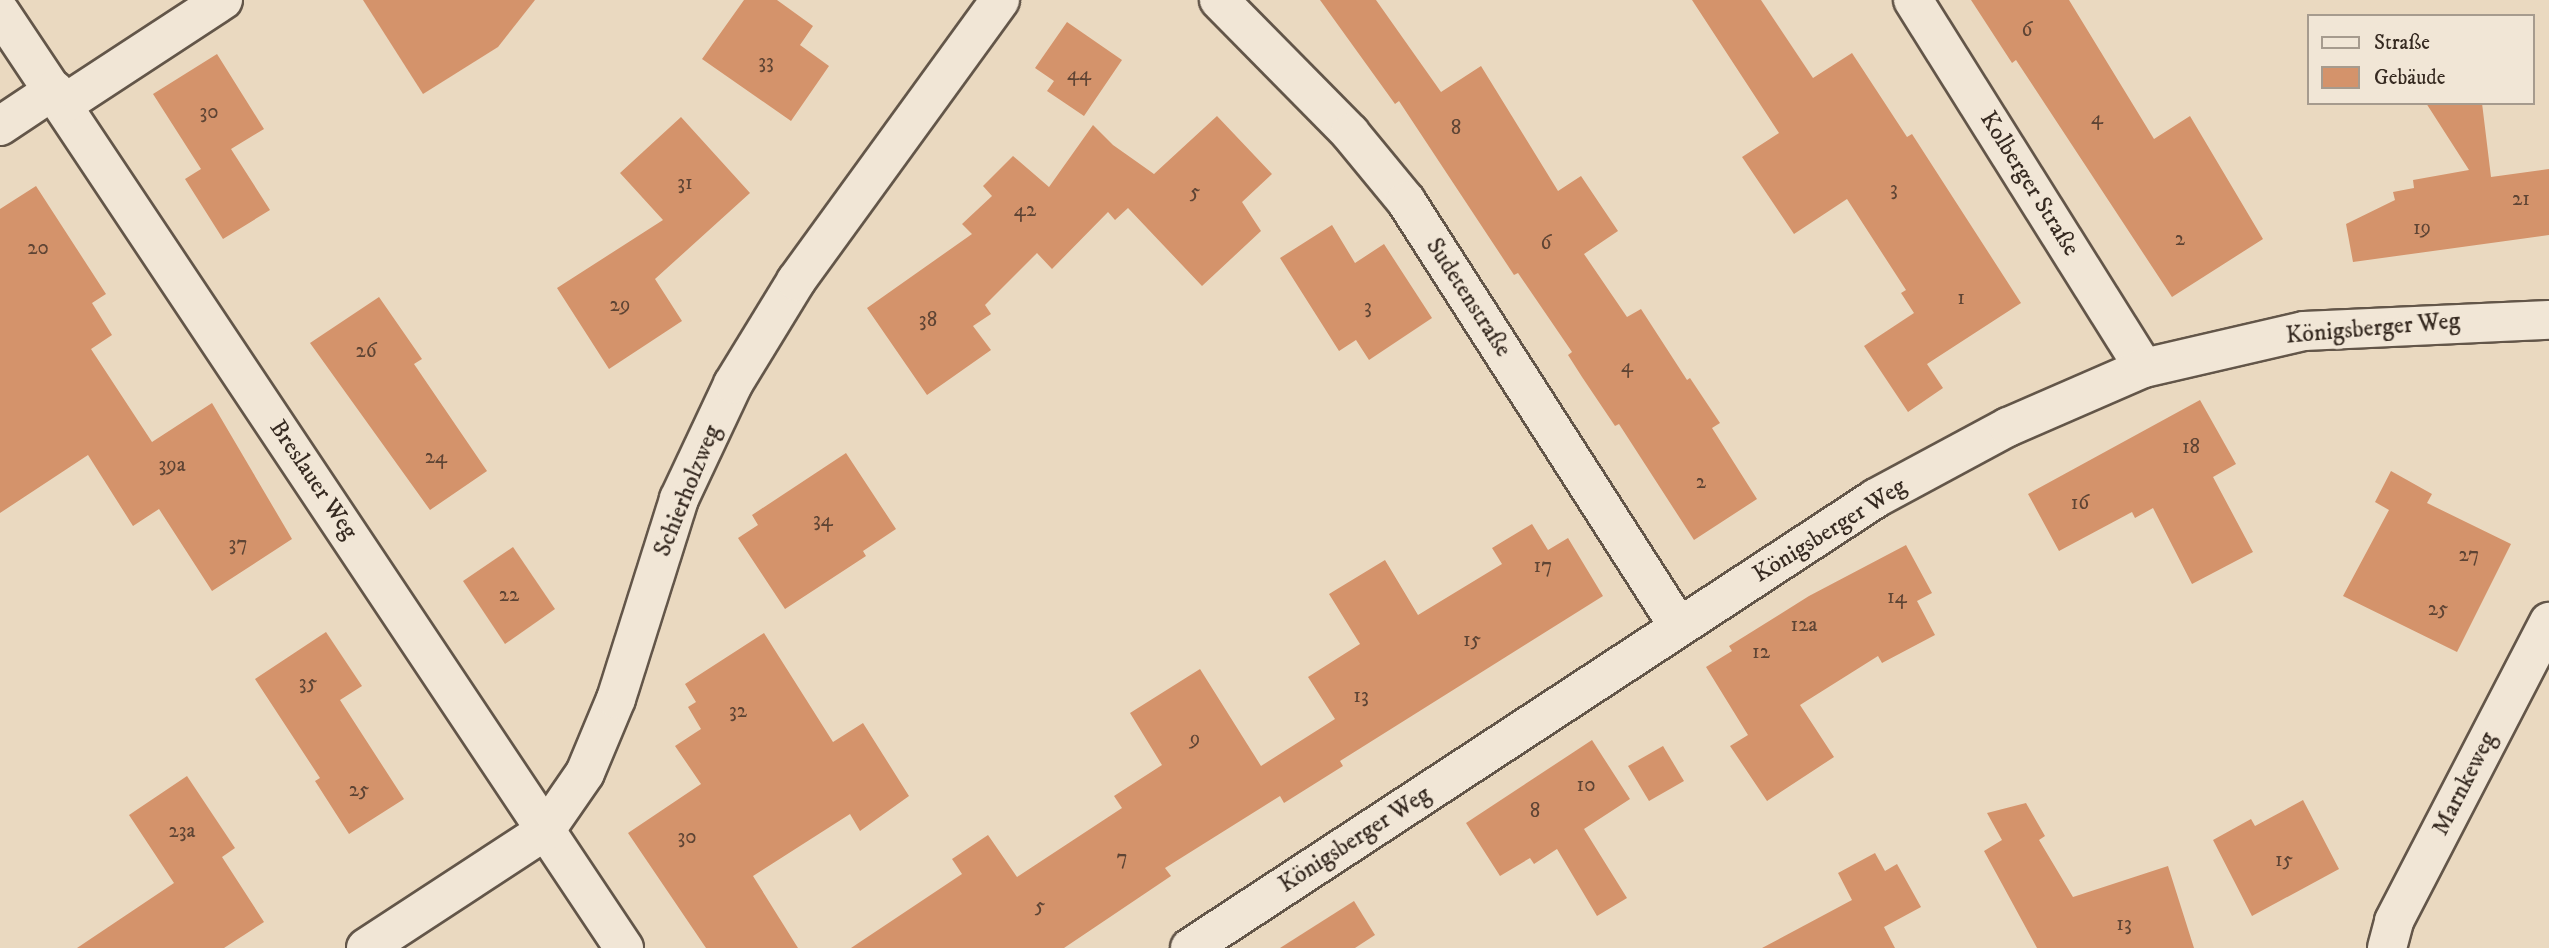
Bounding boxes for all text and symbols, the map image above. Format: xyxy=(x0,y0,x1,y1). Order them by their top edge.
legend xyxy=(2308,14,2535,105)
house number: 6 xyxy=(2022,17,2032,43)
text: Straße xyxy=(2374,30,2430,56)
house number: 33 xyxy=(758,49,774,75)
house number: 44 xyxy=(1067,61,1091,87)
text: Gebäude xyxy=(2374,65,2445,91)
house number: 30 xyxy=(199,99,219,125)
house number: 4 xyxy=(2091,105,2103,131)
street label: Kolberger Straße xyxy=(1973,106,2085,262)
house number: 8 xyxy=(1451,115,1461,141)
house number: 31 xyxy=(677,170,693,196)
house number: 3 xyxy=(1890,176,1898,202)
house number: 5 xyxy=(1190,179,1200,205)
house number: 21 xyxy=(2512,186,2530,212)
house number: 42 xyxy=(1014,197,1036,223)
house number: 19 xyxy=(2413,215,2431,241)
house number: 2 xyxy=(2175,226,2185,252)
house number: 6 xyxy=(1541,230,1551,256)
street label: Sudetenstraße xyxy=(1419,233,1517,363)
house number: 20 xyxy=(27,235,49,261)
house number: 1 xyxy=(1957,285,1965,311)
house number: 29 xyxy=(610,292,630,318)
house number: 3 xyxy=(1364,294,1372,320)
house number: 38 xyxy=(919,307,937,333)
street label: Königsberger Weg xyxy=(2285,307,2461,351)
house number: 26 xyxy=(355,338,377,364)
house number: 4 xyxy=(1621,353,1633,379)
street label: Breslauer Weg xyxy=(263,415,363,545)
street label: Schierholzweg xyxy=(649,421,727,561)
house number: 18 xyxy=(2182,434,2200,460)
house number: 24 xyxy=(425,444,447,470)
house number: 39a xyxy=(158,452,186,478)
house number: 2 xyxy=(1696,469,1706,495)
street label: Königsberger Weg xyxy=(1748,472,1912,590)
house number: 16 xyxy=(2071,490,2089,516)
house number: 34 xyxy=(813,507,833,533)
house number: 37 xyxy=(229,531,247,557)
house number: 27 xyxy=(2459,542,2479,568)
house number: 17 xyxy=(1534,553,1552,579)
house number: 22 xyxy=(499,582,519,608)
house number: 14 xyxy=(1887,584,1907,610)
house number: 25 xyxy=(2428,596,2448,622)
house number: 12a xyxy=(1791,612,1817,638)
house number: 15 xyxy=(1463,627,1481,653)
house number: 12 xyxy=(1752,639,1770,665)
house number: 35 xyxy=(299,670,317,696)
house number: 13 xyxy=(1353,683,1369,709)
house number: 32 xyxy=(729,698,747,724)
house number: 9 xyxy=(1190,726,1200,752)
street label: Marnkeweg xyxy=(2427,728,2503,840)
house number: 10 xyxy=(1577,772,1595,798)
house number: 25 xyxy=(349,777,369,803)
street label: Königsberger Weg xyxy=(1274,780,1436,900)
house number: 8 xyxy=(1530,798,1540,824)
house number: 23a xyxy=(168,818,196,844)
house number: 30 xyxy=(677,824,697,850)
house number: 7 xyxy=(1116,845,1128,871)
house number: 15 xyxy=(2275,847,2293,873)
house number: 5 xyxy=(1035,893,1045,919)
house number: 13 xyxy=(2116,911,2132,937)

